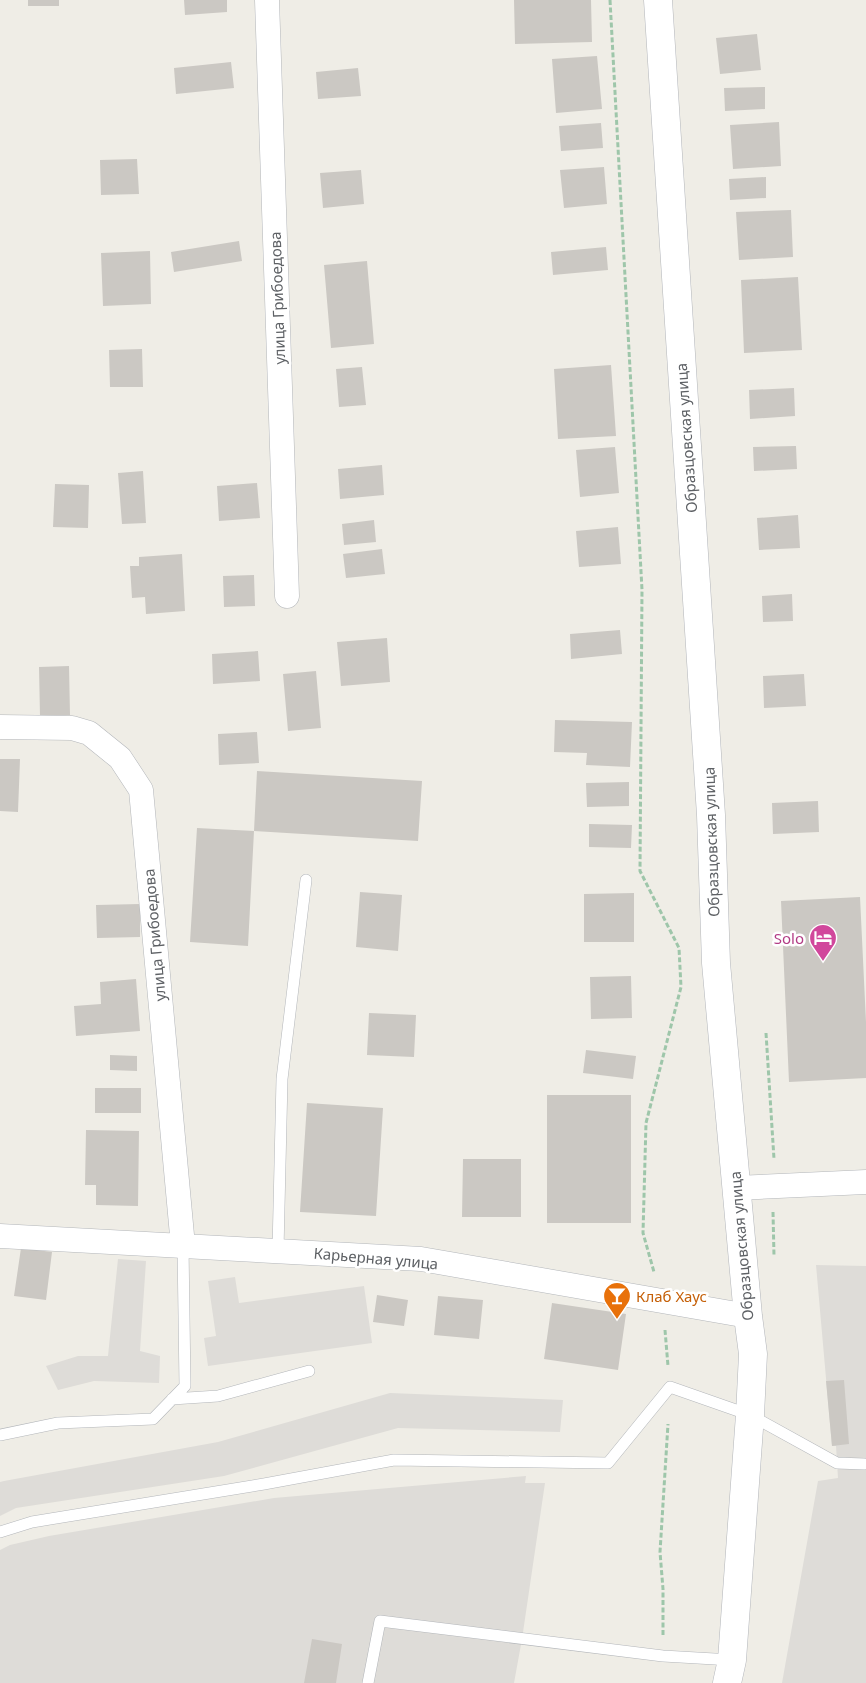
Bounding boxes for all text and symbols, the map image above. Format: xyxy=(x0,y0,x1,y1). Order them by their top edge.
street label: улица Грибоедова xyxy=(265,231,289,365)
street label: Образцовская улица xyxy=(671,362,701,514)
street label: Образцовская улица xyxy=(698,767,724,917)
street label: улица Грибоедова xyxy=(138,868,170,1002)
hotel icon: Solo xyxy=(808,923,838,962)
place label: Solo xyxy=(774,928,804,948)
street label: Образцовская улица xyxy=(724,1170,758,1322)
street label: Карьерная улица xyxy=(313,1243,439,1273)
bar icon: Клаб Хаус xyxy=(602,1281,632,1320)
place label: Клаб Хаус xyxy=(636,1286,707,1306)

